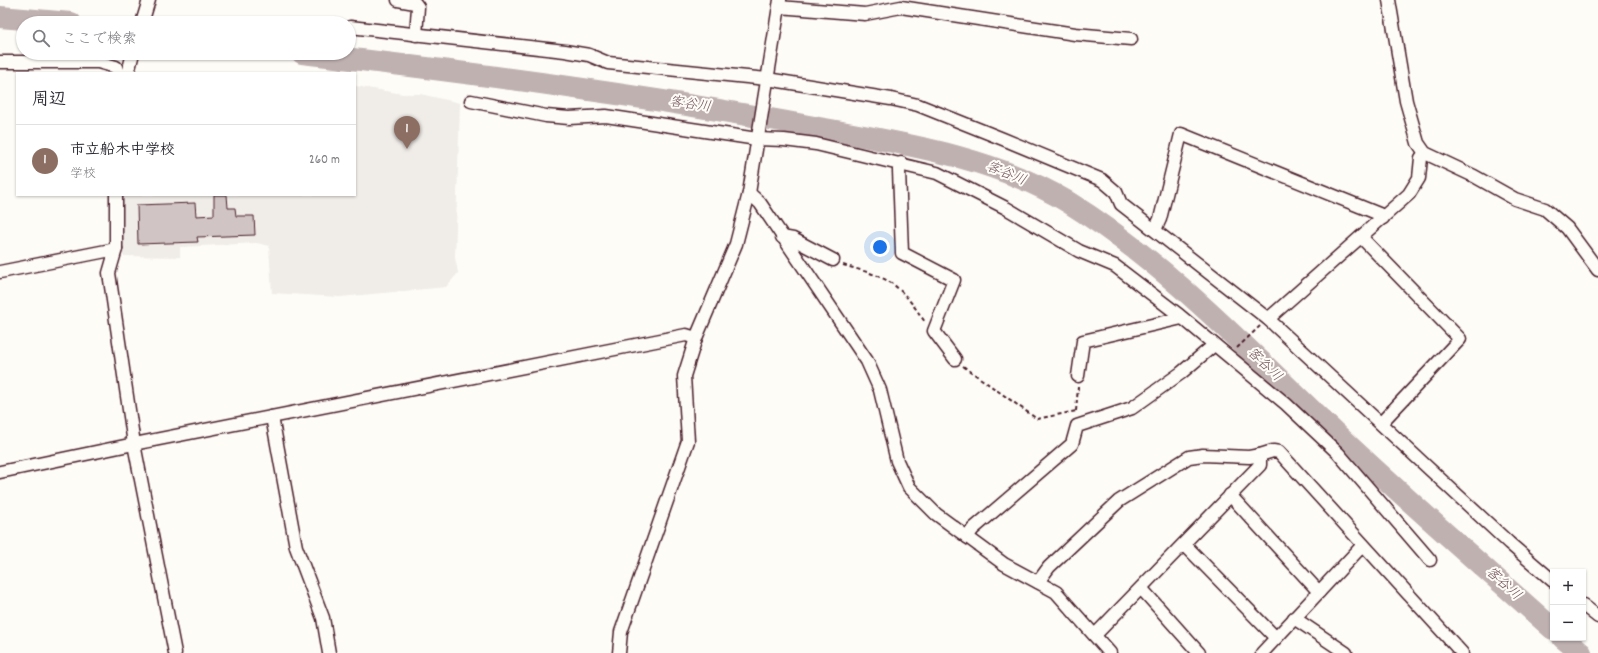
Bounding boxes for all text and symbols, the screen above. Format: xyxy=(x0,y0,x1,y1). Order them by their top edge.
search box xyxy=(16,16,356,60)
icon: search xyxy=(30,27,52,49)
text: ここで検索 xyxy=(62,29,137,51)
text: 周辺 xyxy=(32,89,66,113)
water label: 客谷川 xyxy=(668,92,712,118)
pin: 1 xyxy=(394,116,420,149)
text: 市立船木中学校 xyxy=(70,140,175,162)
text: 1 xyxy=(44,151,46,170)
text: 260 m xyxy=(309,151,340,170)
water label: 客谷川 xyxy=(983,157,1029,191)
text: 学校 xyxy=(70,165,96,184)
your location xyxy=(870,237,890,257)
water label: 客谷川 xyxy=(1242,343,1286,387)
water label: 客谷川 xyxy=(1481,563,1525,605)
map controls xyxy=(1550,569,1586,641)
button: + xyxy=(1550,569,1586,605)
button: − xyxy=(1550,605,1586,641)

